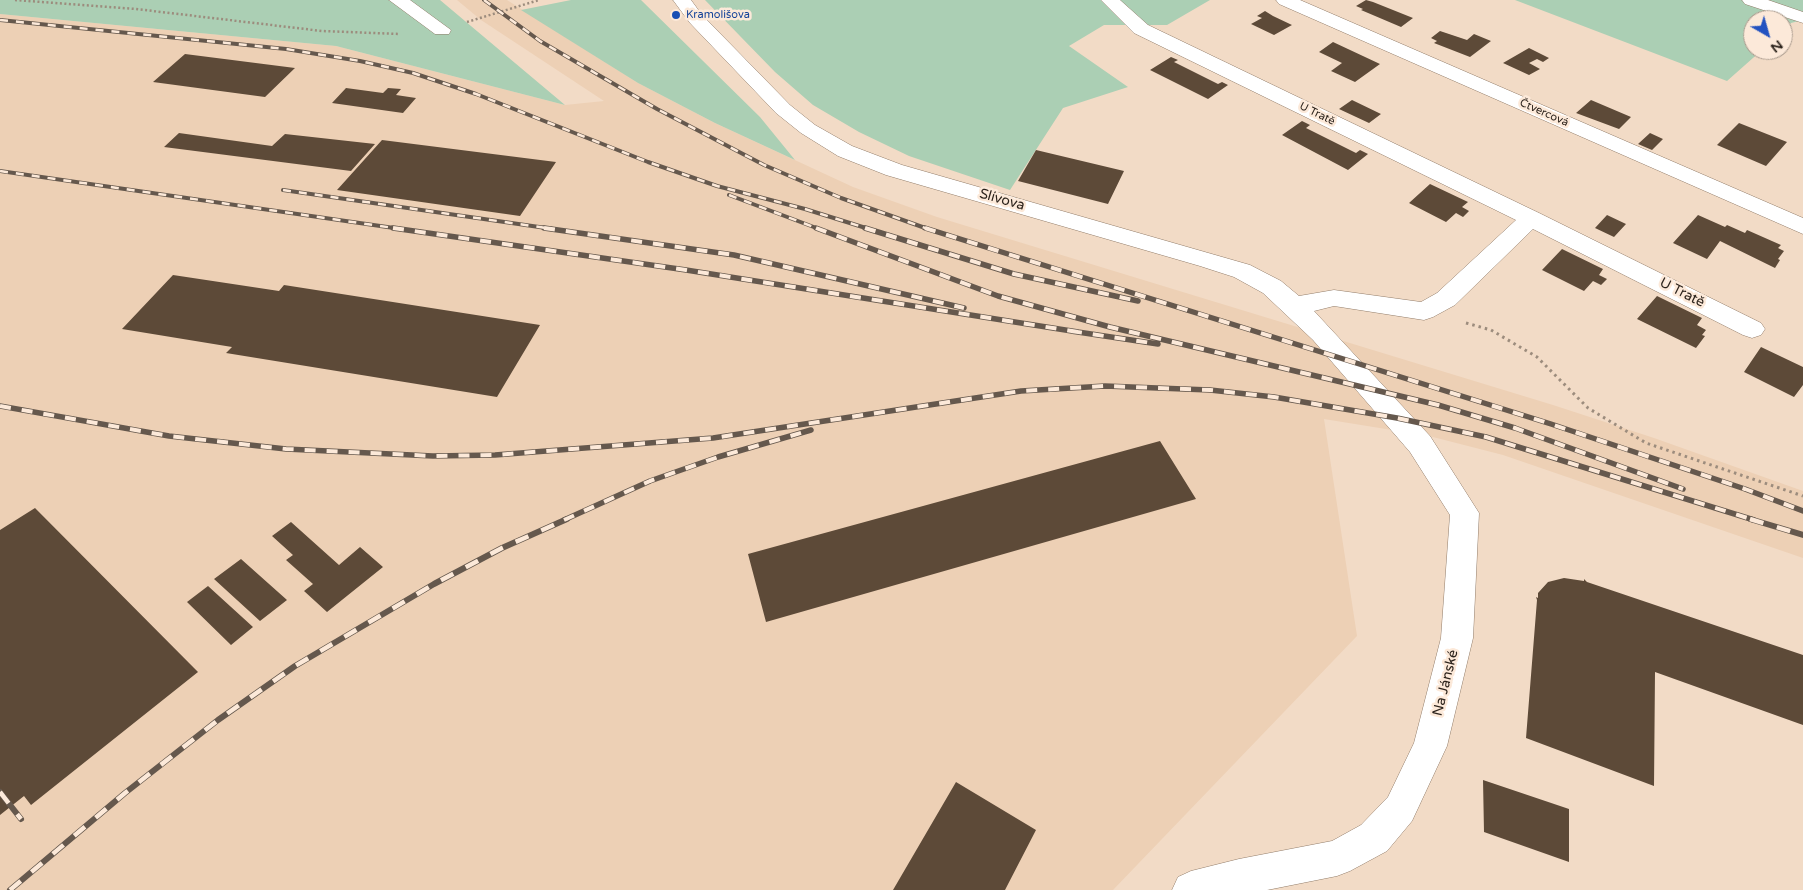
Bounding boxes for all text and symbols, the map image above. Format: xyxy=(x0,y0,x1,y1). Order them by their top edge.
place label: Kramolišova xyxy=(686,8,750,22)
marker: Kramolišova xyxy=(670,9,682,21)
north arrow xyxy=(1743,10,1793,60)
text: N xyxy=(1767,36,1787,57)
street label: Čtvercová xyxy=(1518,96,1570,130)
street label: U Tratě xyxy=(1297,100,1337,128)
street label: Slívova xyxy=(977,186,1027,214)
street label: U Tratě xyxy=(1657,275,1707,311)
street label: Na Jánské xyxy=(1430,648,1462,718)

